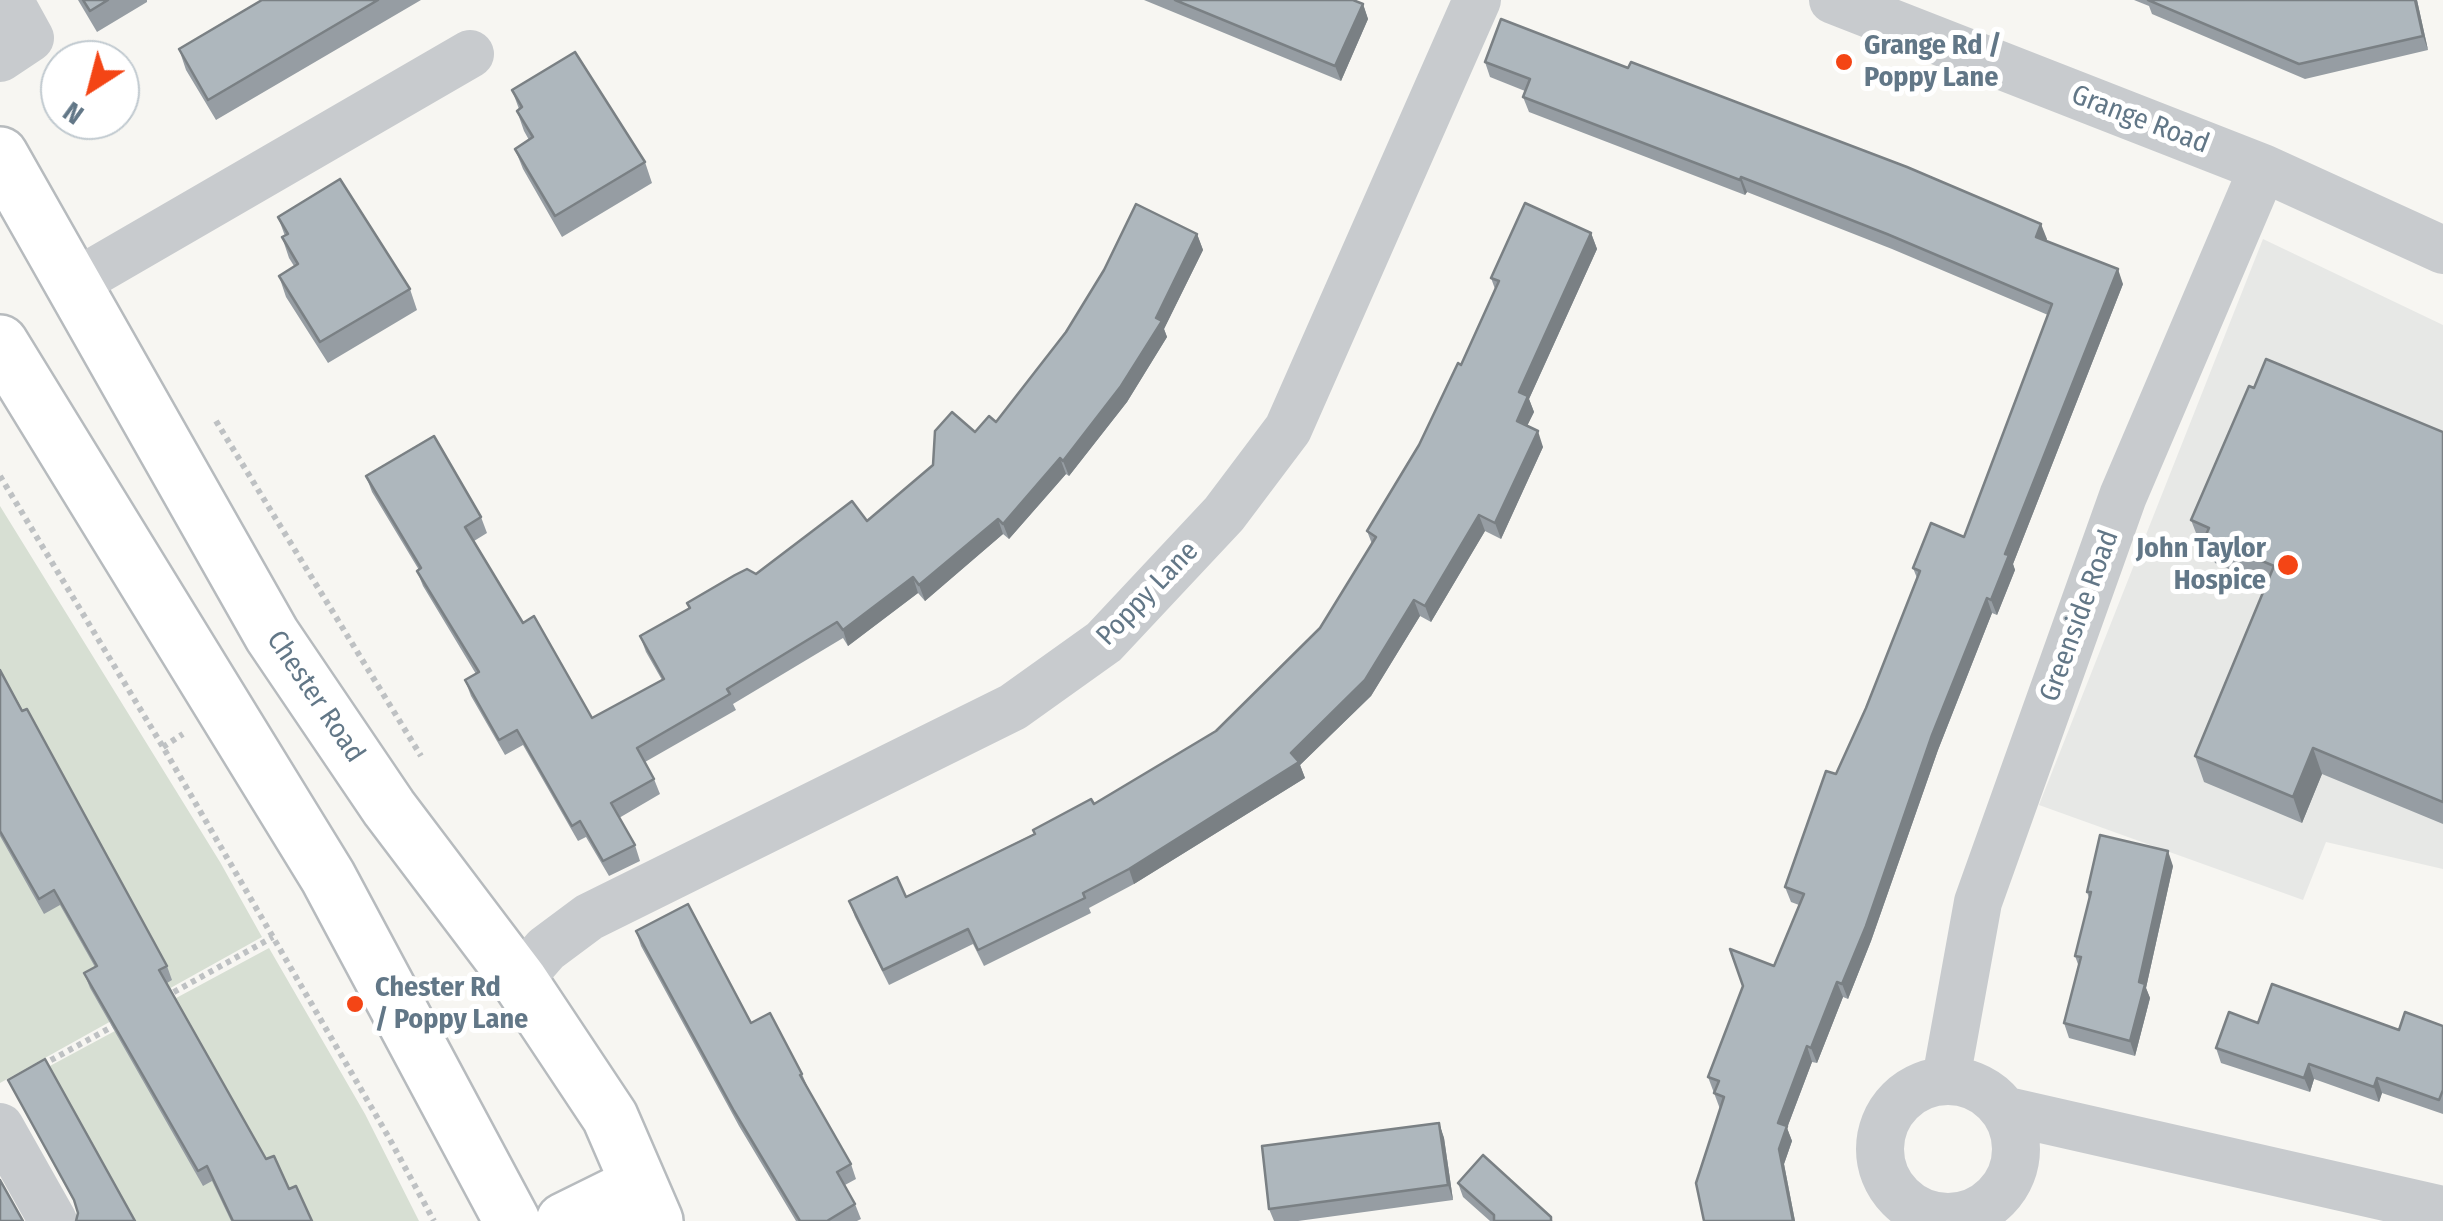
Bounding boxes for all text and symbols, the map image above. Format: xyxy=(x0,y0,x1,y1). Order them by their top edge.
place label: Grange Rd / Poppy Lane xyxy=(1864,29,2001,95)
north arrow xyxy=(40,40,140,140)
marker: Grange Rd / Poppy Lane xyxy=(1833,51,1855,73)
street label: Grange Road xyxy=(2066,78,2214,162)
text: N xyxy=(57,95,90,131)
street label: Greenside Road xyxy=(2033,526,2127,706)
place label: John Taylor Hospice xyxy=(2136,532,2266,598)
street label: Poppy Lane xyxy=(1090,535,1206,653)
marker: John Taylor Hospice xyxy=(2275,552,2301,578)
street label: Chester Road xyxy=(259,625,371,769)
place label: Chester Rd / Poppy Lane xyxy=(375,971,528,1037)
marker: Chester Rd / Poppy Lane xyxy=(344,993,366,1015)

